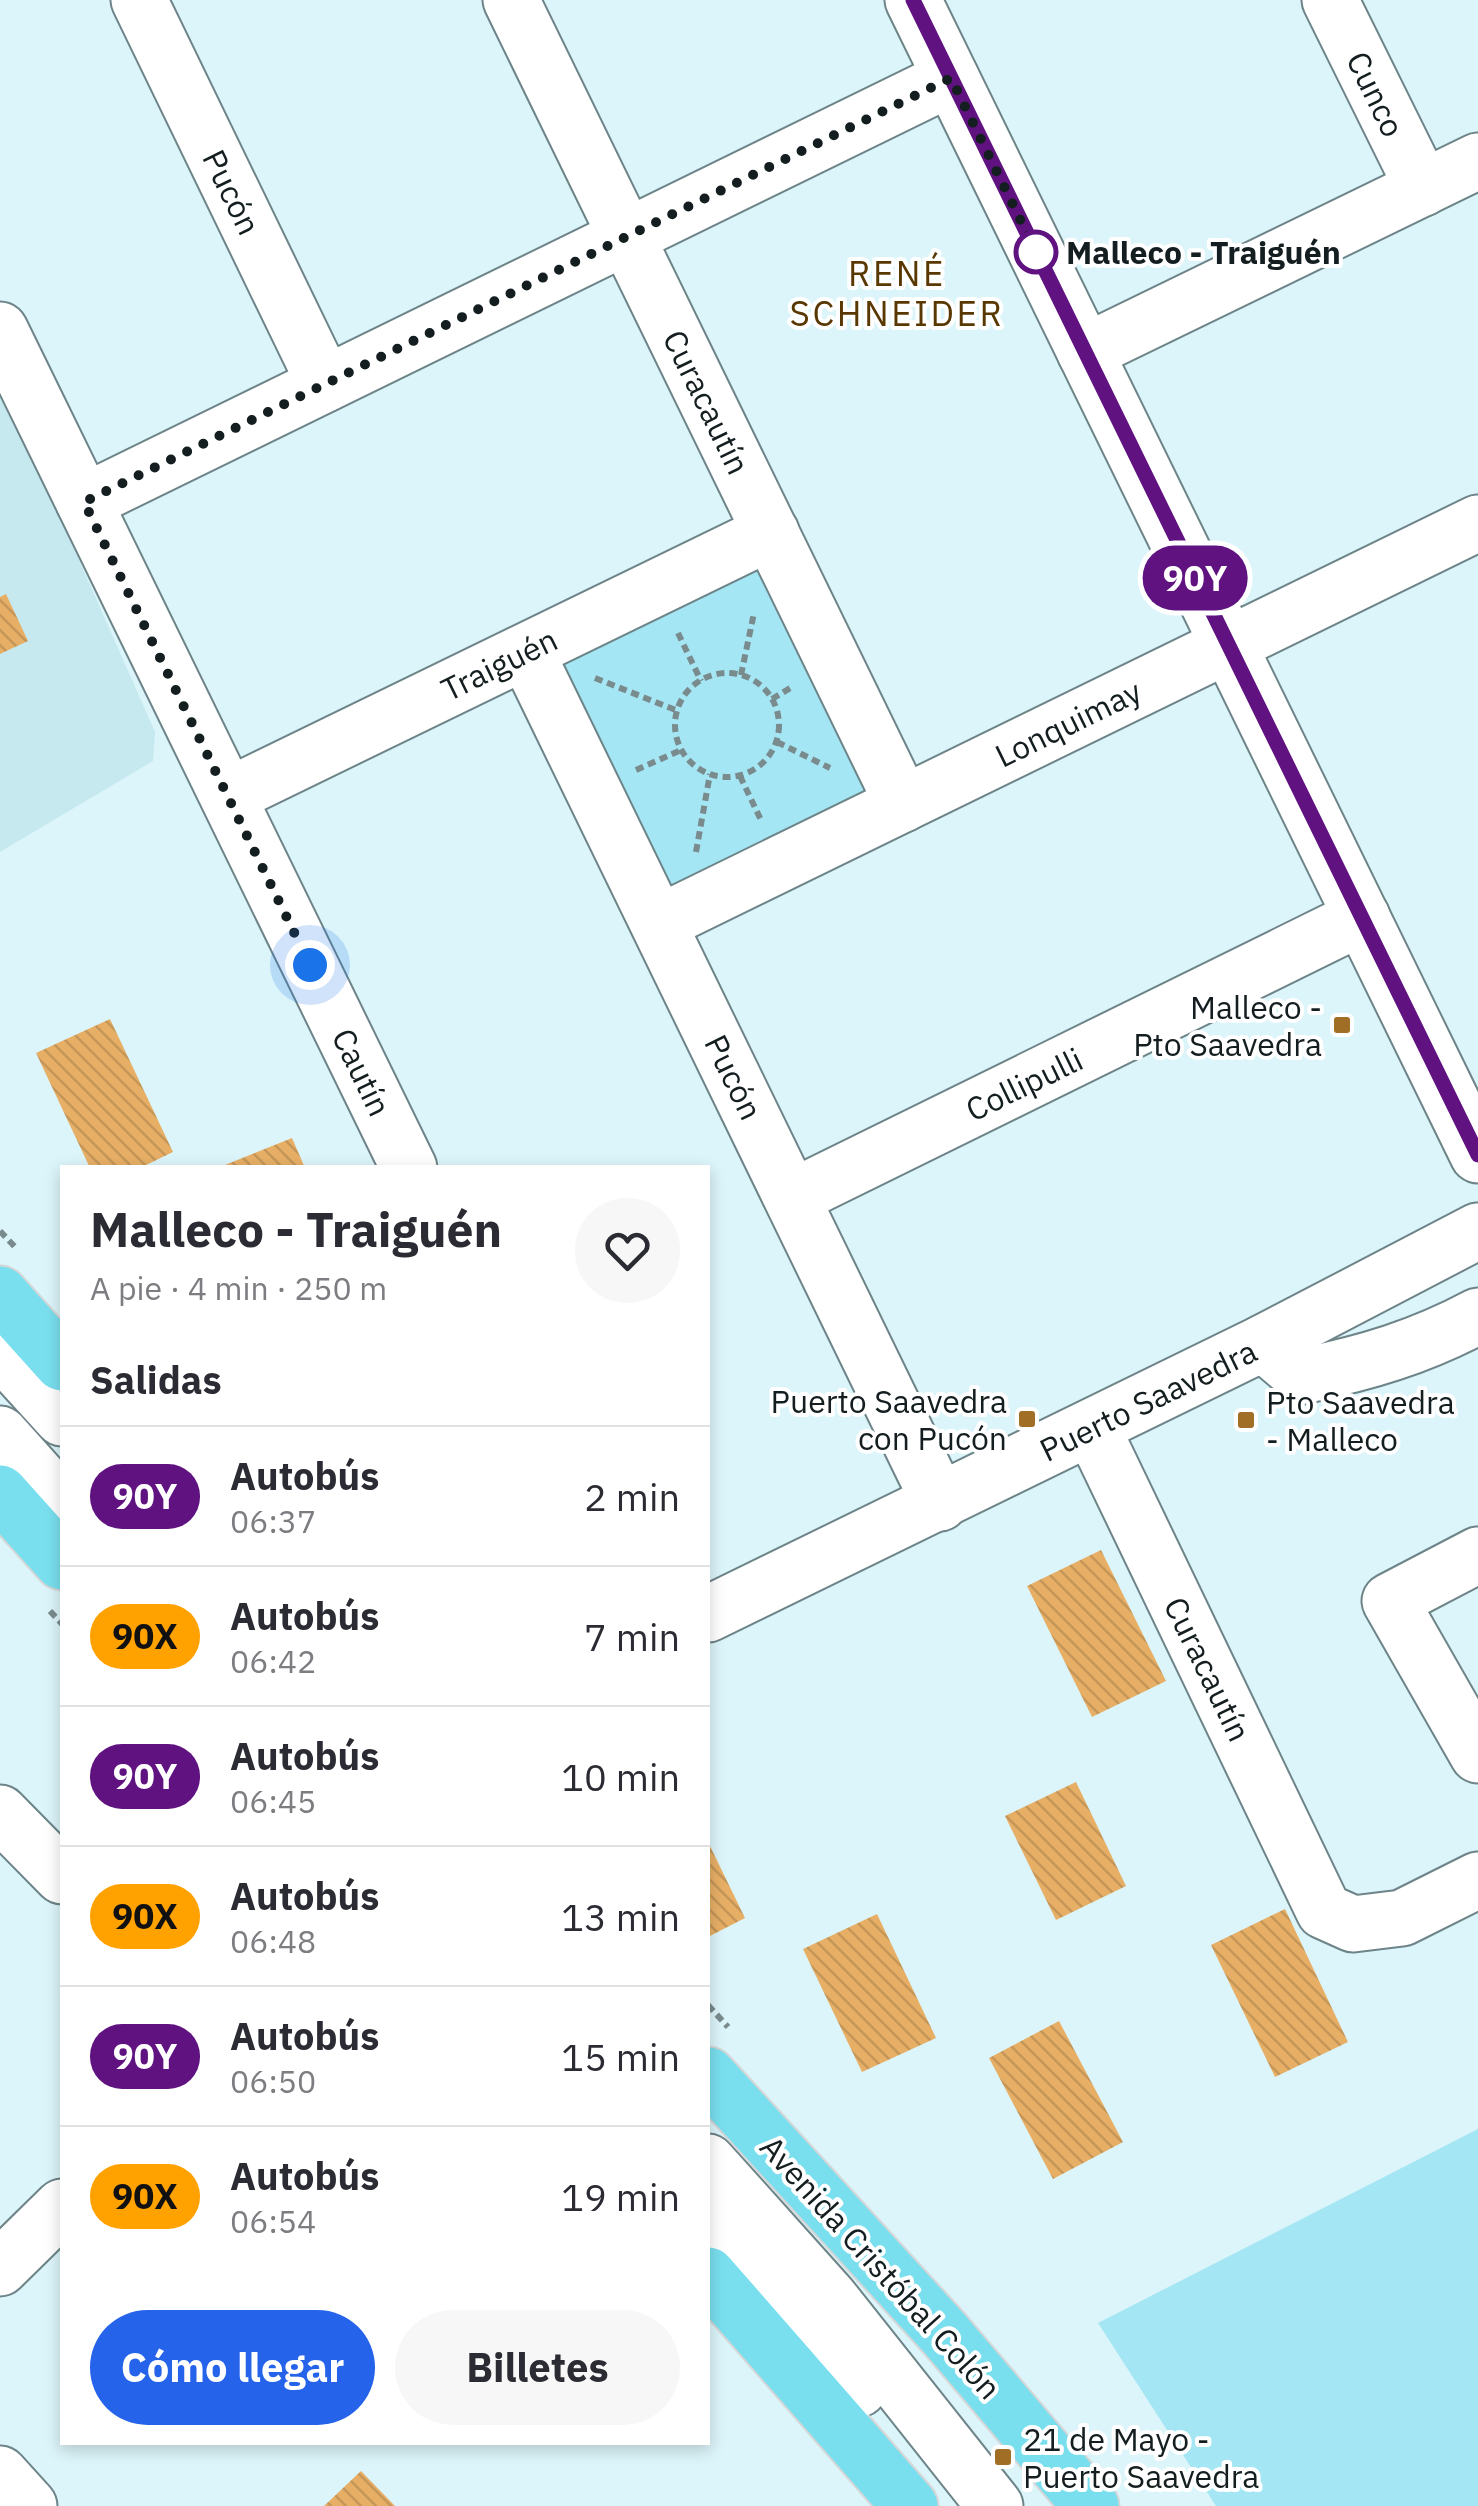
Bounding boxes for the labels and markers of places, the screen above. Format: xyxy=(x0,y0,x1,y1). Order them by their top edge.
marker: Malleco - Traiguén xyxy=(1015,231,1057,273)
place label: Malleco - Traiguén xyxy=(1066,231,1341,273)
place label: Malleco - Pto Saavedra xyxy=(1133,986,1322,1065)
marker: Malleco - Pto Saavedra xyxy=(1331,1014,1353,1036)
place label: Puerto Saavedra con Pucón xyxy=(771,1380,1007,1459)
place label: Pto Saavedra - Malleco xyxy=(1266,1381,1455,1460)
marker: Puerto Saavedra con Pucón xyxy=(1016,1408,1038,1430)
marker: Pto Saavedra - Malleco xyxy=(1235,1409,1257,1431)
place label: 21 de Mayo - Puerto Saavedra xyxy=(1023,2418,1259,2497)
marker: 21 de Mayo - Puerto Saavedra xyxy=(992,2446,1014,2468)

